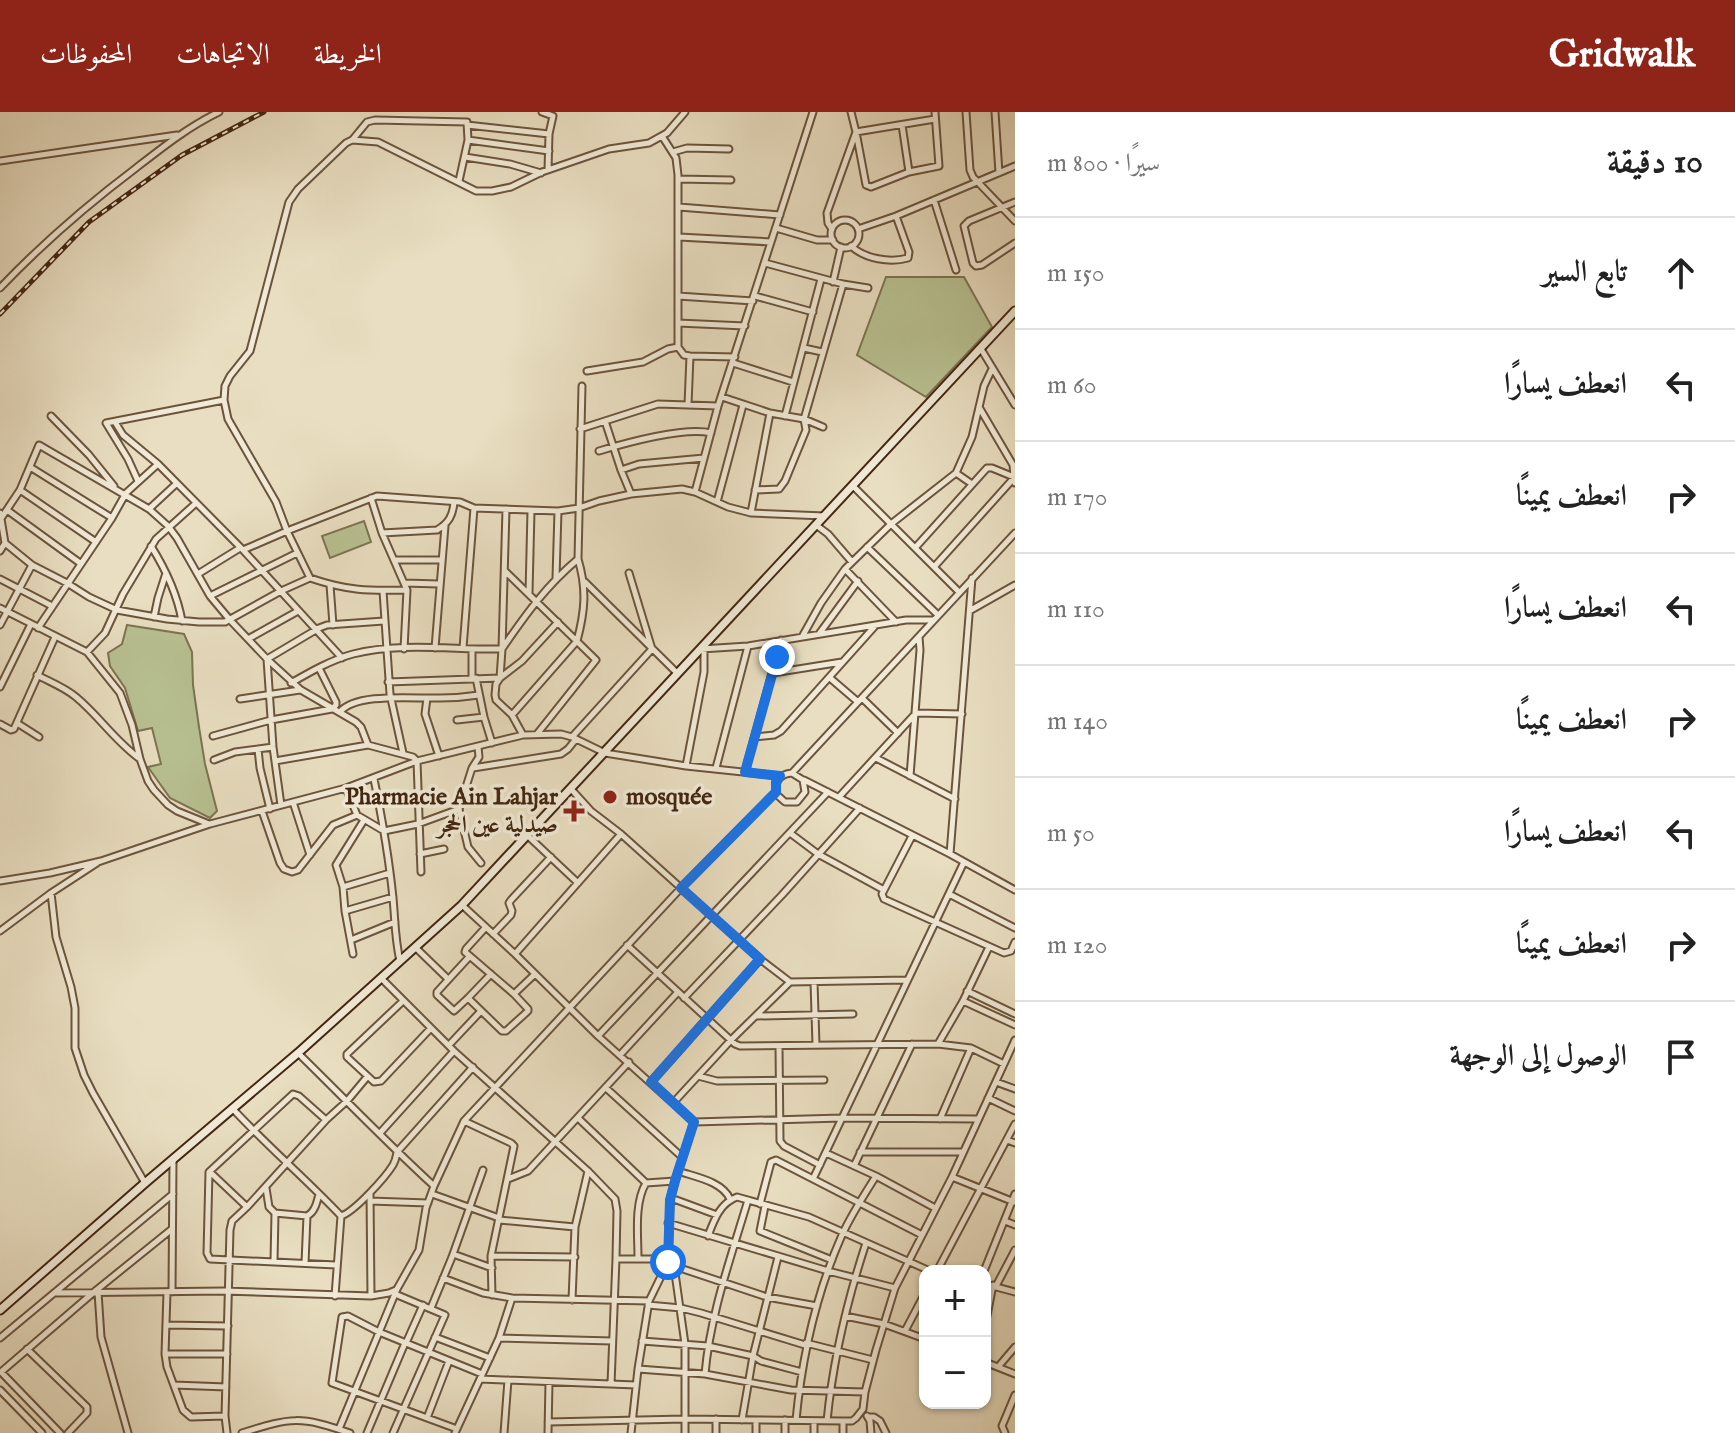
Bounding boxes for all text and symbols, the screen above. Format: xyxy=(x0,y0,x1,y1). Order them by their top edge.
text: Gridwalk xyxy=(1549,32,1695,80)
text: المحفوظات xyxy=(40,38,132,73)
text: الاتجاهات xyxy=(176,38,270,73)
text: الخريطة xyxy=(314,38,382,73)
text: 10 دقيقة xyxy=(1607,141,1703,184)
text: سيرًا · 800 m xyxy=(1047,147,1160,180)
icon: ahead xyxy=(1659,251,1703,295)
text: تابع السير xyxy=(1542,254,1627,292)
text: 150 m xyxy=(1047,257,1105,290)
icon: left xyxy=(1659,363,1703,407)
text: انعطف يسارًا xyxy=(1504,366,1627,404)
text: 60 m xyxy=(1047,369,1097,402)
icon: right xyxy=(1659,475,1703,519)
text: انعطف يمينًا xyxy=(1516,478,1627,516)
text: 170 m xyxy=(1047,481,1107,514)
icon: left xyxy=(1659,587,1703,631)
text: انعطف يسارًا xyxy=(1504,590,1627,628)
text: 110 m xyxy=(1047,593,1105,626)
route end xyxy=(759,639,795,675)
icon: right xyxy=(1659,699,1703,743)
text: انعطف يمينًا xyxy=(1516,702,1627,740)
text: 140 m xyxy=(1047,705,1108,738)
place label: Pharmacie Ain Lahjar صيدلية عين الحجر xyxy=(345,782,558,841)
place label: mosquée xyxy=(626,782,712,813)
marker: mosquée xyxy=(601,788,619,806)
marker: Pharmacie Ain Lahjar صيدلية عين الحجر xyxy=(565,802,583,820)
icon: left xyxy=(1659,811,1703,855)
text: انعطف يسارًا xyxy=(1504,814,1627,852)
text: 50 m xyxy=(1047,817,1095,850)
icon: right xyxy=(1659,923,1703,967)
text: انعطف يمينًا xyxy=(1516,926,1627,964)
text: 120 m xyxy=(1047,929,1107,962)
icon: arrive xyxy=(1659,1035,1703,1079)
text: الوصول إلى الوجهة xyxy=(1450,1038,1627,1076)
route start xyxy=(650,1244,686,1280)
map controls xyxy=(919,1265,991,1409)
button: + xyxy=(919,1265,991,1337)
button: − xyxy=(919,1337,991,1409)

